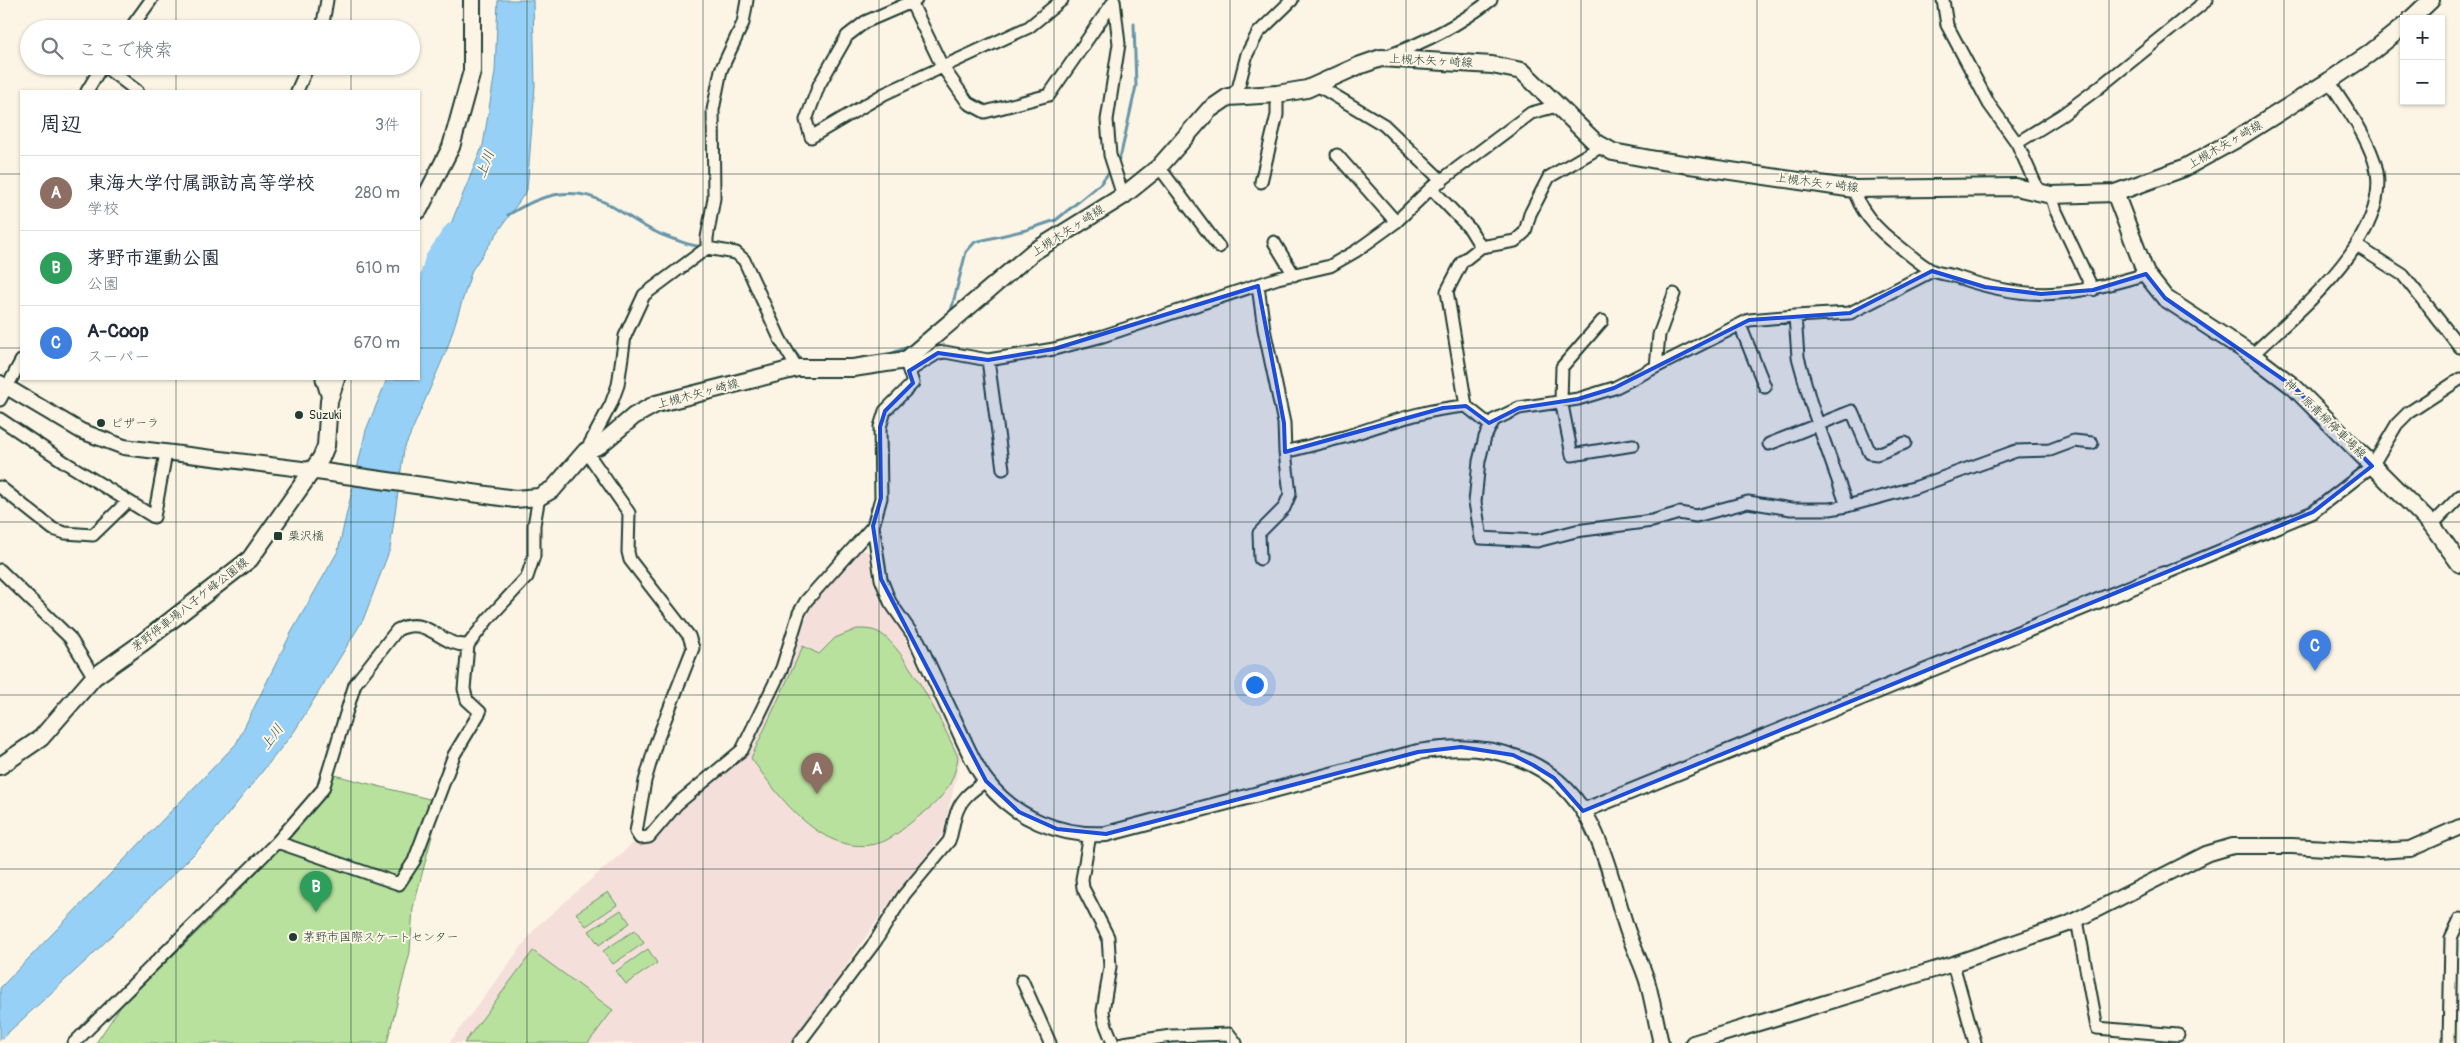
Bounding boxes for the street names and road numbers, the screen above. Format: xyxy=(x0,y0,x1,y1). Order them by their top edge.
street label: 上槻木矢ヶ崎線 xyxy=(1389,51,1473,71)
street label: 上槻木矢ヶ崎線 xyxy=(2185,118,2265,172)
street label: 上槻木矢ヶ崎線 xyxy=(1774,170,1860,196)
street label: 上槻木矢ヶ崎線 xyxy=(1029,202,1107,260)
street label: 上槻木矢ヶ崎線 xyxy=(655,376,741,412)
street label: 神ノ原青柳停車場線 xyxy=(2281,376,2369,462)
street label: 茅野停車場八子ケ峰公園線 xyxy=(129,555,251,655)

